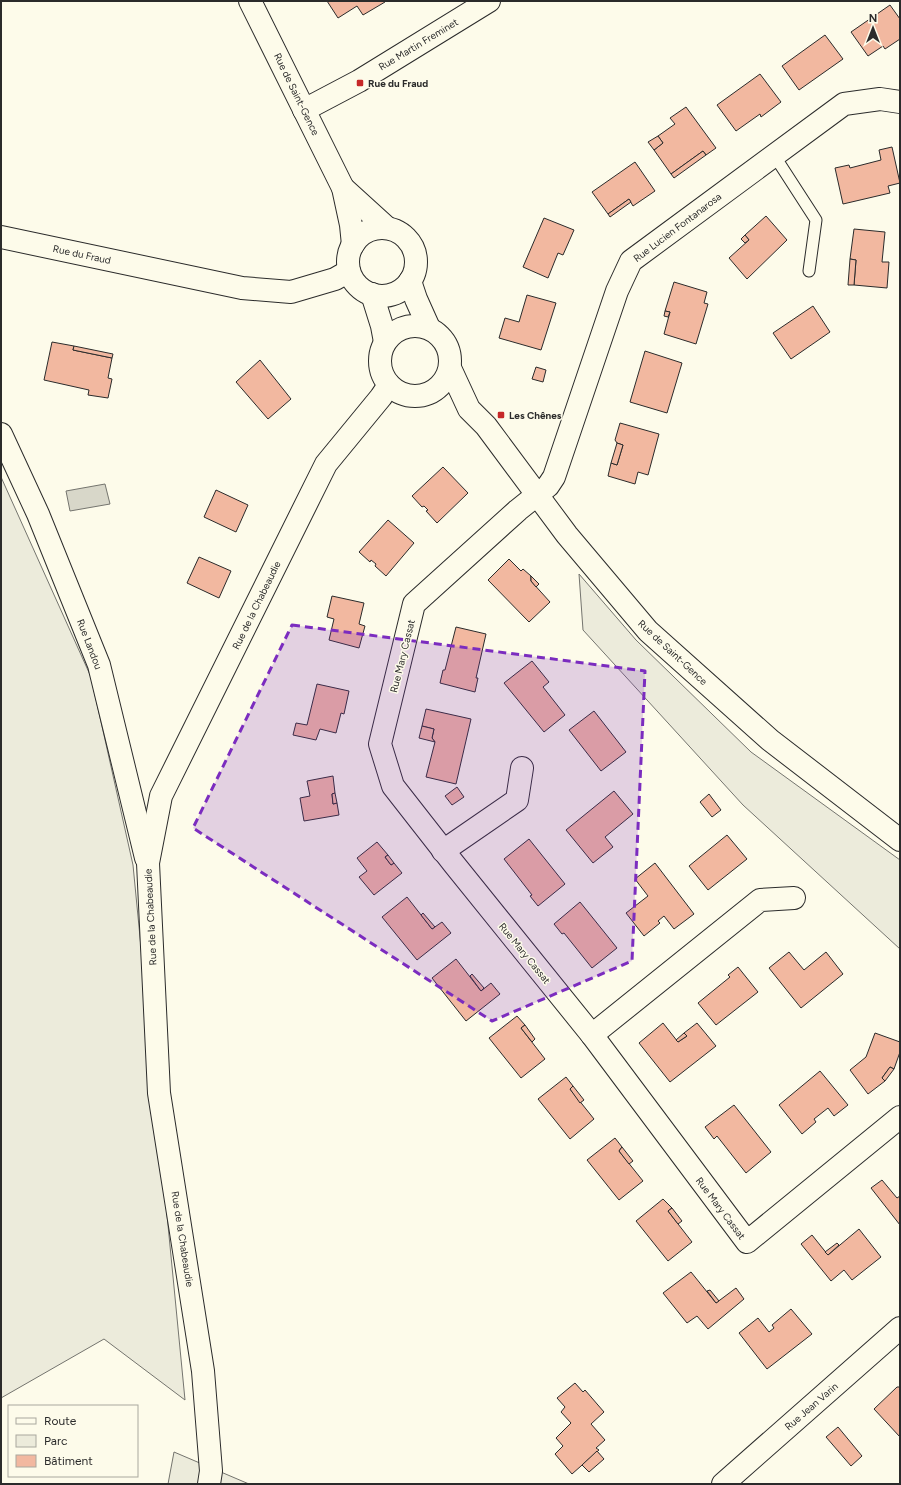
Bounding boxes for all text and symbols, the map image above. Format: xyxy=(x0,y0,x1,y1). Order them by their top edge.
north arrow xyxy=(853,8,893,48)
text: N xyxy=(869,12,877,25)
street label: Rue Martin Freminet xyxy=(376,15,461,73)
street label: Rue de Saint-Gence xyxy=(271,51,322,138)
place label: Rue du Fraud xyxy=(368,77,428,90)
marker: Rue du Fraud xyxy=(355,78,365,88)
street label: Rue Lucien Fontanarosa xyxy=(631,190,724,265)
street label: Rue du Fraud xyxy=(52,242,112,267)
place label: Les Chênes xyxy=(509,409,562,422)
marker: Les Chênes xyxy=(496,410,506,420)
street label: Rue de la Chabeaudie xyxy=(229,558,284,652)
street label: Rue Landou xyxy=(74,617,105,671)
street label: Rue de Saint-Gence xyxy=(635,617,710,688)
street label: Rue Mary Cassat xyxy=(387,618,418,694)
street label: Rue de la Chabeaudie xyxy=(141,868,160,966)
street label: Rue Mary Cassat xyxy=(496,920,553,987)
street label: Rue Mary Cassat xyxy=(693,1174,748,1242)
street label: Rue de la Chabeaudie xyxy=(169,1190,197,1288)
street label: Rue Jean Varin xyxy=(782,1379,841,1433)
legend xyxy=(8,1405,138,1477)
text: Route xyxy=(44,1414,77,1428)
text: Parc xyxy=(44,1434,68,1448)
text: Bâtiment xyxy=(44,1454,93,1468)

